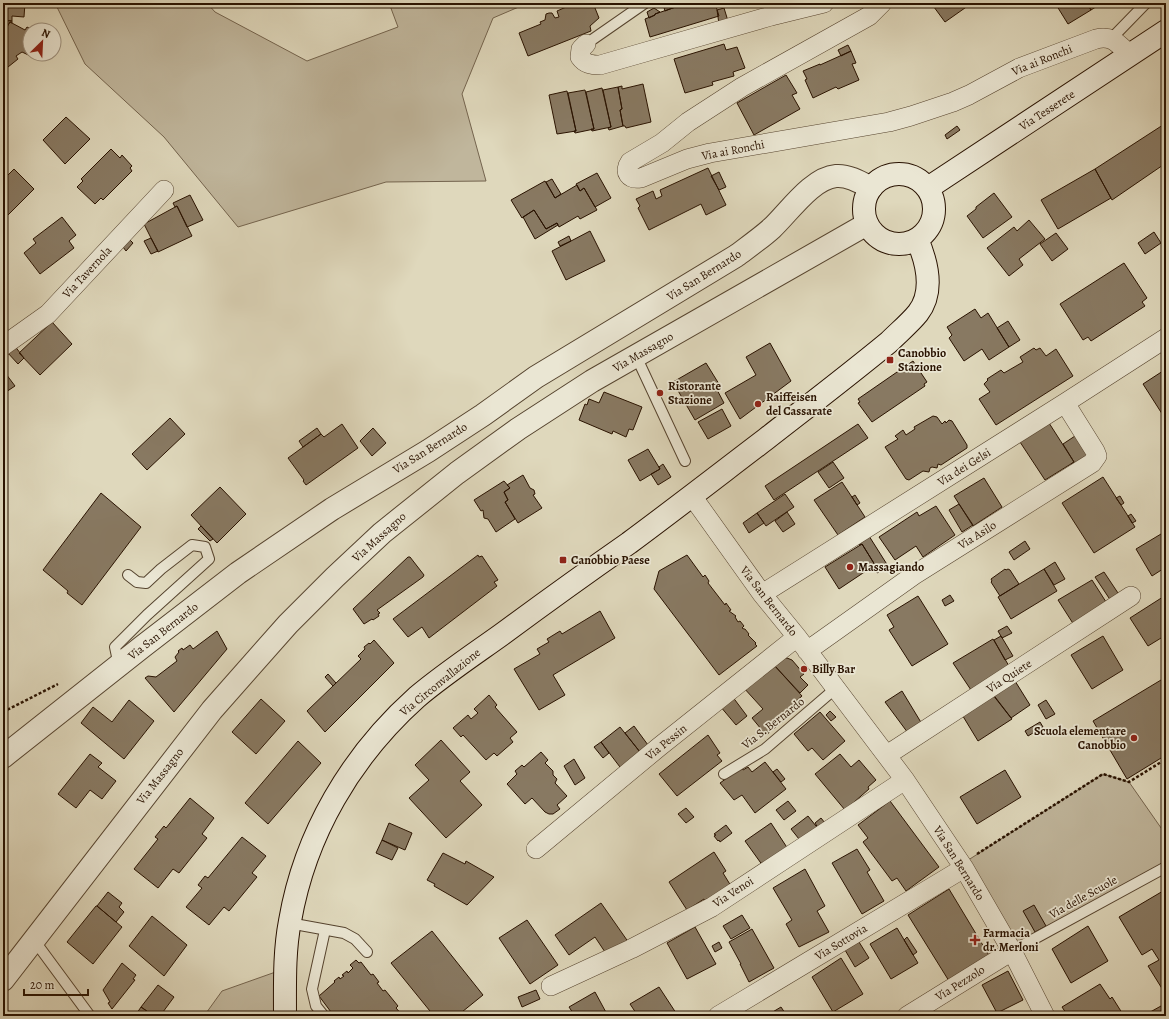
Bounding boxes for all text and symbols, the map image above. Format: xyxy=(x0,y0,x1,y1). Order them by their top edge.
north arrow xyxy=(22,22,62,62)
text: N xyxy=(39,25,53,42)
street label: Via ai Ronchi xyxy=(1008,41,1075,80)
street label: Via Tesserete xyxy=(1015,86,1078,135)
street label: Via ai Ronchi xyxy=(699,136,766,164)
street label: Via Tavernola xyxy=(58,242,116,302)
street label: Via San Bernardo xyxy=(663,246,744,305)
street label: Via Massagno xyxy=(609,328,676,376)
place label: Canobbio Stazione xyxy=(898,345,946,375)
marker: Canobbio Stazione xyxy=(885,355,895,365)
place label: Ristorante Stazione xyxy=(668,378,722,408)
marker: Ristorante Stazione xyxy=(655,388,665,398)
place label: Raiffeisen del Cassarate xyxy=(766,389,833,419)
marker: Raiffeisen del Cassarate xyxy=(753,399,763,409)
street label: Via San Bernardo xyxy=(389,419,470,478)
street label: Via dei Gelsi xyxy=(933,444,994,490)
street label: Via Massagno xyxy=(348,508,409,566)
street label: Via Asilo xyxy=(954,517,999,554)
place label: Canobbio Paese xyxy=(571,552,650,568)
marker: Canobbio Paese xyxy=(558,555,568,565)
place label: Massagiando xyxy=(858,559,924,575)
street label: Via San Bernardo xyxy=(736,562,801,639)
marker: Massagiando xyxy=(845,562,855,572)
street label: Via San Bernardo xyxy=(124,599,201,664)
street label: Via Circonvallazione xyxy=(395,644,484,720)
street label: Via Quiete xyxy=(982,655,1035,697)
place label: Billy Bar xyxy=(812,661,855,677)
marker: Billy Bar xyxy=(799,664,809,674)
street label: Via S. Bernardo xyxy=(737,693,808,753)
street label: Via Pessin xyxy=(641,720,690,764)
place label: Scuola elementare Canobbio xyxy=(1034,723,1126,753)
marker: Scuola elementare Canobbio xyxy=(1129,733,1139,743)
street label: Via Massagno xyxy=(132,744,187,808)
street label: Via San Bernardo xyxy=(929,822,988,903)
street label: Via delle Scuole xyxy=(1045,872,1120,923)
street label: Via Venoi xyxy=(709,873,757,912)
street label: Via Sottovia xyxy=(811,920,870,964)
place label: Farmacia dr. Merloni xyxy=(983,925,1039,955)
marker: Farmacia dr. Merloni xyxy=(970,935,980,945)
street label: Via Pezzolo xyxy=(931,961,988,1005)
scale bar xyxy=(24,971,88,997)
text: 20 m xyxy=(30,977,54,993)

